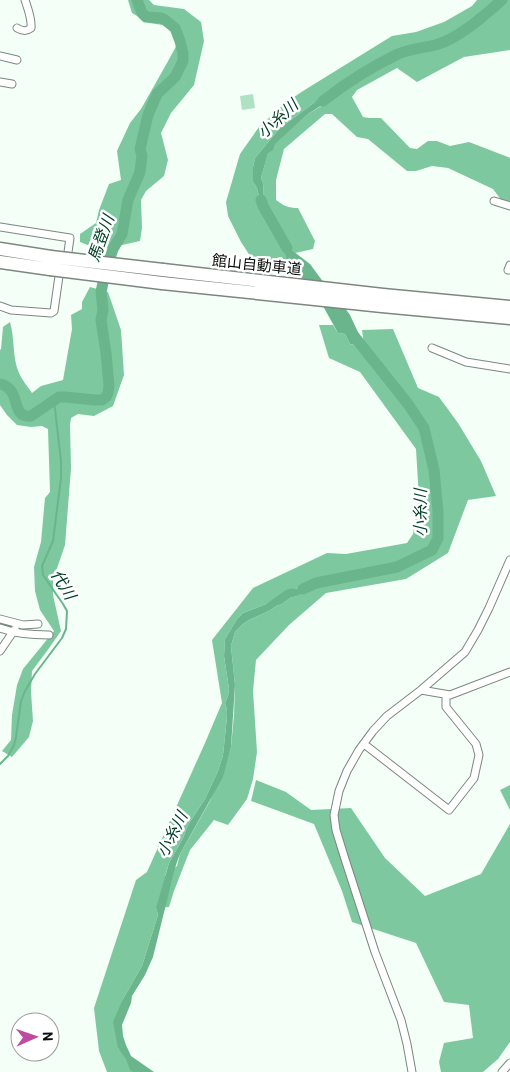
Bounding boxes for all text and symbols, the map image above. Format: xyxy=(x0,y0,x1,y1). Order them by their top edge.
water label: 小糸川 xyxy=(253,94,303,141)
water label: 馬登川 xyxy=(83,210,118,264)
street label: 館山自動車道 xyxy=(211,250,303,278)
water label: 小糸川 xyxy=(410,487,429,537)
water label: 代川 xyxy=(48,565,81,604)
water label: 小糸川 xyxy=(152,807,191,860)
north arrow xyxy=(10,1012,60,1062)
text: N xyxy=(40,1032,57,1041)

